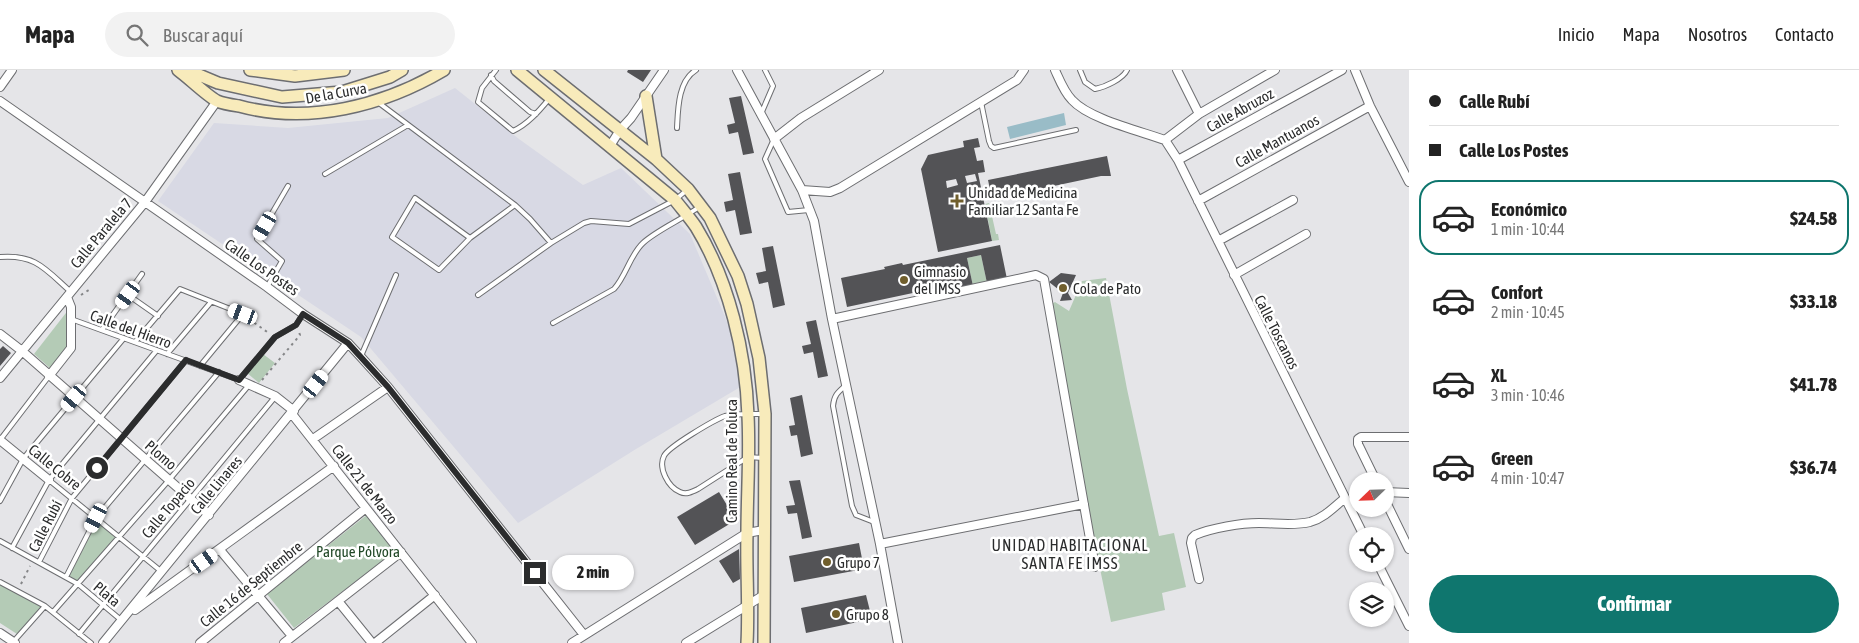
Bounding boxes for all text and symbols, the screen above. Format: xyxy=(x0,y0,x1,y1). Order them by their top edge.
search box xyxy=(105,12,455,57)
text: Mapa xyxy=(25,21,75,48)
icon: search xyxy=(123,21,151,49)
text: Buscar aquí xyxy=(163,24,243,46)
text: Inicio xyxy=(1558,24,1594,45)
text: Mapa xyxy=(1622,24,1660,45)
text: Nosotros xyxy=(1688,24,1747,45)
text: Contacto xyxy=(1775,24,1834,45)
street label: De la Curva xyxy=(304,79,368,107)
street label: Calle Abruzoz xyxy=(1203,84,1277,135)
text: Calle Rubí xyxy=(1459,90,1530,112)
street label: Calle Mantuanos xyxy=(1232,111,1322,171)
text: Calle Los Postes xyxy=(1459,139,1568,161)
place label: Unidad de Medicina Familiar 12 Santa Fe xyxy=(968,184,1079,218)
marker: Unidad de Medicina Familiar 12 Santa Fe xyxy=(950,194,964,208)
street label: Calle Paralela 7 xyxy=(67,195,135,271)
icon: car xyxy=(1431,195,1476,240)
text: Económico xyxy=(1491,198,1567,220)
text: $24.58 xyxy=(1790,207,1837,229)
car xyxy=(251,209,278,243)
text: 1 min · 10:44 xyxy=(1491,220,1565,238)
street label: Calle Los Postes xyxy=(222,235,302,299)
place label: Gimnasio del IMSS xyxy=(914,263,966,297)
marker: Gimnasio del IMSS xyxy=(898,274,910,286)
car xyxy=(113,278,142,312)
icon: car xyxy=(1431,278,1476,323)
place label: Cola de Pato xyxy=(1073,280,1141,297)
text: Confort xyxy=(1491,281,1543,303)
marker: Cola de Pato xyxy=(1057,282,1069,294)
text: $33.18 xyxy=(1790,290,1837,312)
street label: Calle Toscanos xyxy=(1251,292,1303,372)
car xyxy=(226,302,259,326)
text: 2 min · 10:45 xyxy=(1491,303,1565,321)
street label: Calle del Hierro xyxy=(88,306,174,352)
icon: car xyxy=(1431,361,1476,406)
text: XL xyxy=(1491,364,1507,386)
car xyxy=(300,368,331,400)
text: $41.78 xyxy=(1790,373,1837,395)
car xyxy=(58,382,89,414)
text: 3 min · 10:46 xyxy=(1491,386,1565,404)
street label: Camino Real de Toluca xyxy=(723,399,740,523)
street label: Plomo xyxy=(142,437,180,473)
street label: Calle Cobre xyxy=(25,441,85,493)
street label: Calle 21 de Marzo xyxy=(329,441,401,527)
icon: car xyxy=(1431,444,1476,489)
text: Green xyxy=(1491,447,1533,469)
street label: Calle Linares xyxy=(187,453,245,517)
text: $36.74 xyxy=(1790,456,1837,478)
route start xyxy=(86,457,108,479)
text: 4 min · 10:47 xyxy=(1491,469,1565,487)
north arrow xyxy=(1349,472,1394,518)
map controls xyxy=(1349,472,1394,627)
street label: Calle Topacio xyxy=(138,474,198,542)
street label: Calle Rubí xyxy=(25,497,65,555)
car xyxy=(82,501,109,535)
button: locate xyxy=(1349,527,1394,572)
district label: UNIDAD HABITACIONAL SANTA FE IMSS xyxy=(991,536,1149,572)
street label: Calle 16 de Septiembre xyxy=(197,537,306,630)
park label: Parque Pólvora xyxy=(316,543,400,560)
car xyxy=(187,546,220,576)
place label: Grupo 7 xyxy=(837,554,880,571)
callout: 2 min xyxy=(552,556,635,590)
marker: Grupo 7 xyxy=(821,556,833,568)
route end xyxy=(524,562,546,584)
text: 2 min xyxy=(577,563,609,581)
button: Confirmar xyxy=(1429,575,1839,633)
street label: Plata xyxy=(90,578,124,610)
button: layers xyxy=(1349,582,1394,627)
place label: Grupo 8 xyxy=(846,606,889,623)
marker: Grupo 8 xyxy=(830,608,842,620)

